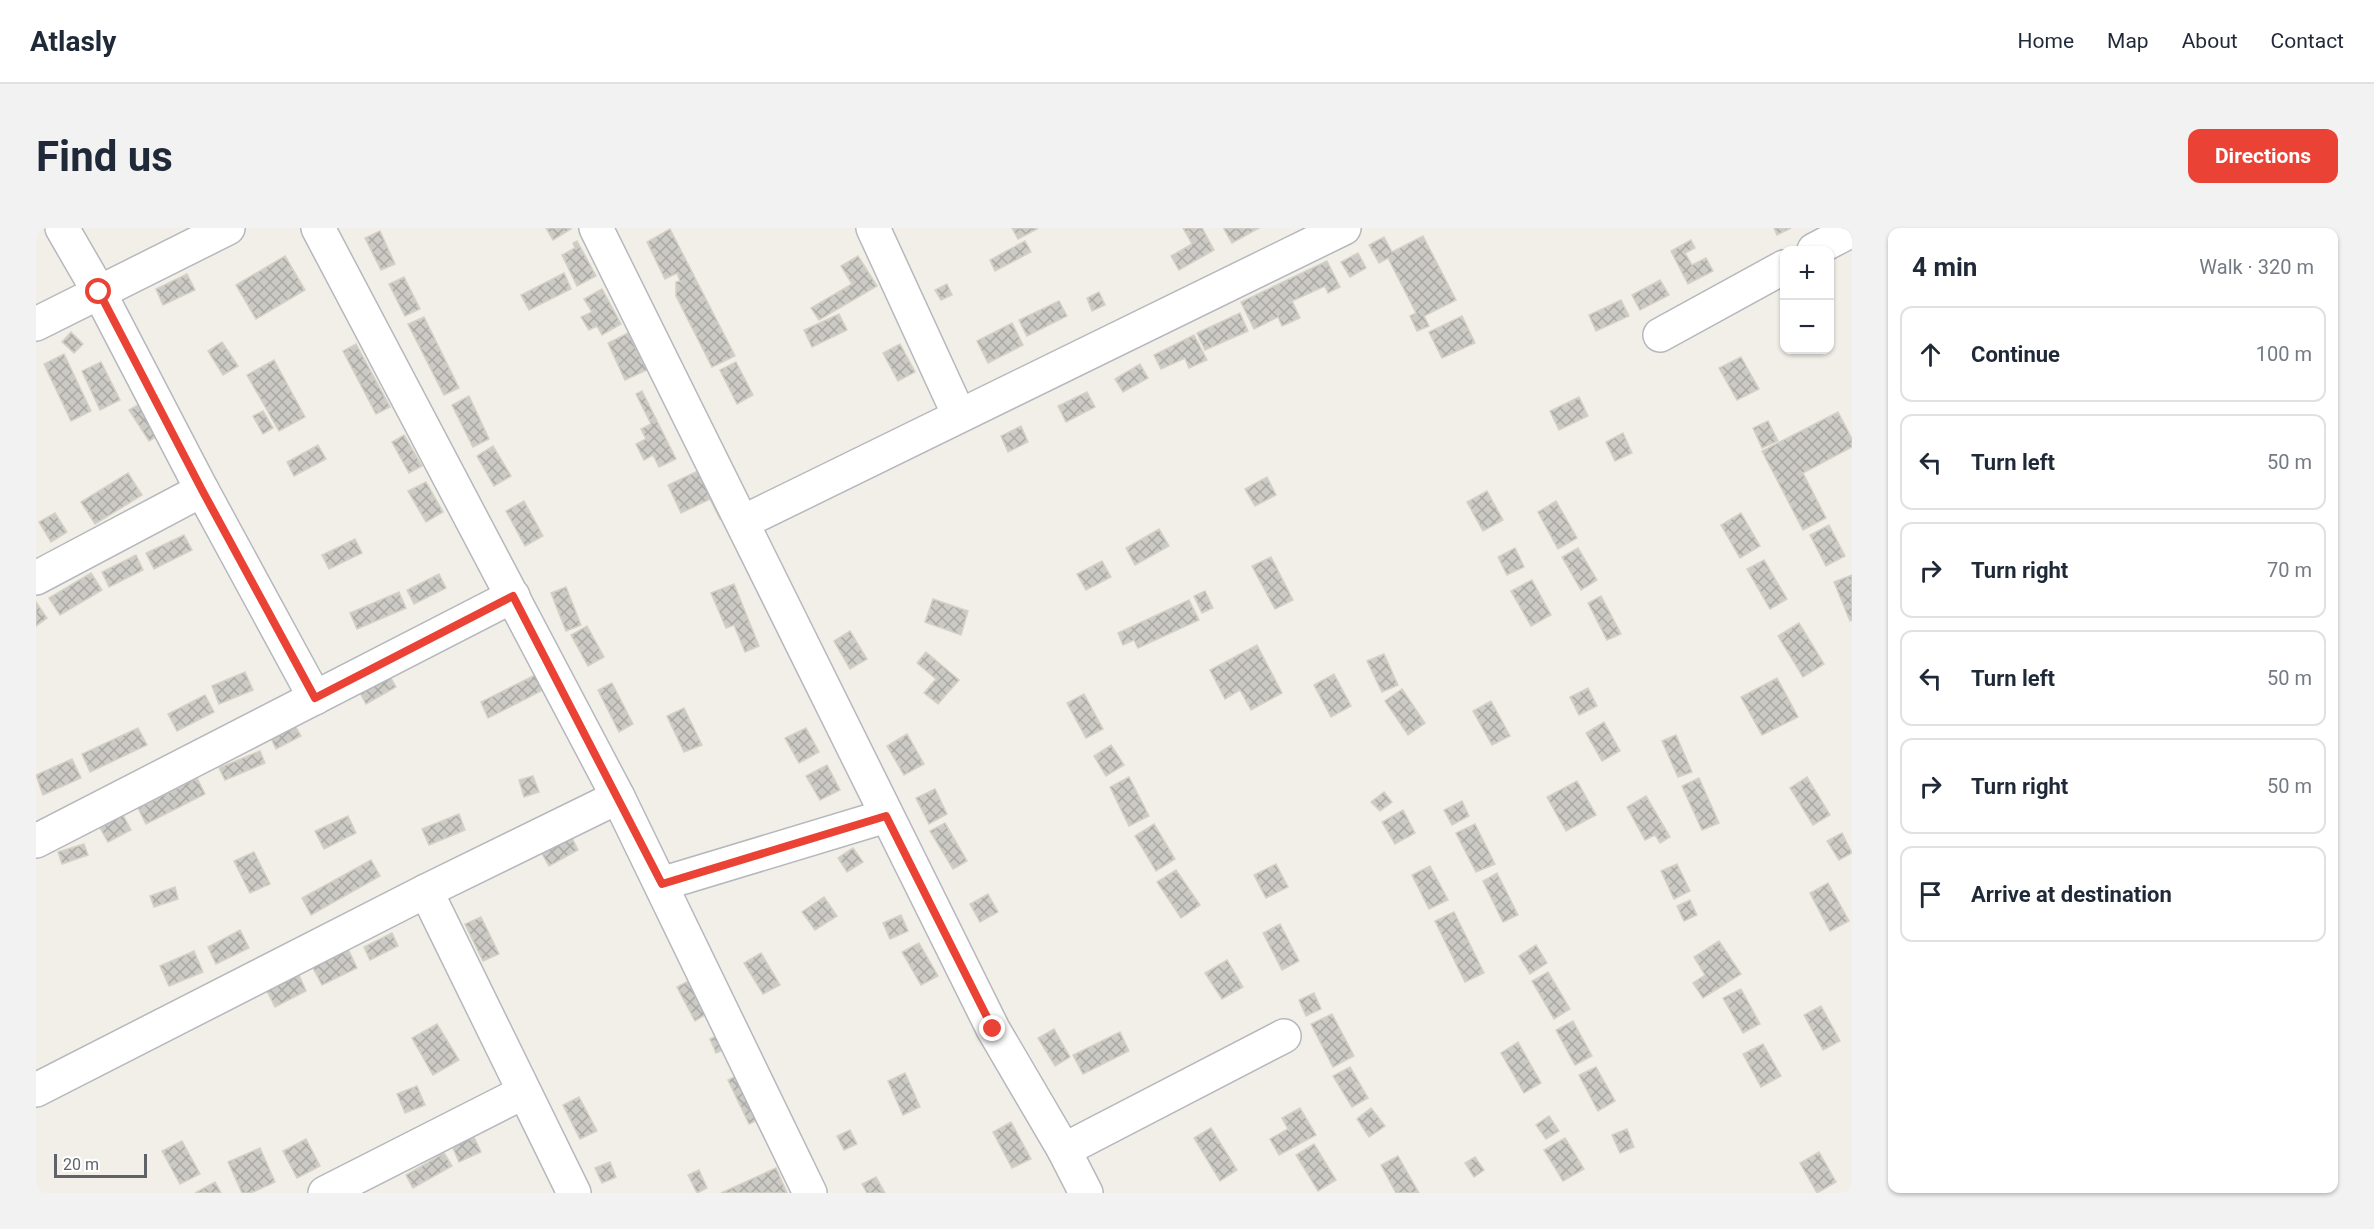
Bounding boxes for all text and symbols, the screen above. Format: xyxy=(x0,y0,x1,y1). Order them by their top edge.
text: Atlasly xyxy=(30,25,116,58)
text: Home xyxy=(2018,29,2074,53)
text: Map xyxy=(2107,29,2149,53)
text: About xyxy=(2182,29,2238,53)
text: Contact xyxy=(2271,29,2344,53)
button: Directions xyxy=(2188,129,2338,183)
text: Find us xyxy=(36,132,173,181)
map controls xyxy=(1780,246,1834,354)
button: + xyxy=(1780,246,1834,300)
text: 4 min xyxy=(1912,252,1977,282)
text: Walk · 320 m xyxy=(2199,255,2314,279)
route start xyxy=(85,278,111,304)
button: − xyxy=(1780,300,1834,354)
icon: ahead xyxy=(1914,338,1947,371)
text: Continue xyxy=(1971,342,2060,367)
text: 100 m xyxy=(2256,342,2312,366)
icon: left xyxy=(1914,446,1947,479)
text: Turn left xyxy=(1971,450,2055,475)
text: 50 m xyxy=(2267,450,2312,474)
icon: right xyxy=(1914,554,1947,587)
text: Turn right xyxy=(1971,558,2068,583)
text: 70 m xyxy=(2267,558,2312,582)
icon: left xyxy=(1914,662,1947,695)
text: Turn left xyxy=(1971,666,2055,691)
text: 50 m xyxy=(2267,666,2312,690)
icon: right xyxy=(1914,770,1947,803)
text: Turn right xyxy=(1971,774,2068,799)
text: 50 m xyxy=(2267,774,2312,798)
icon: arrive xyxy=(1914,878,1947,911)
text: Arrive at destination xyxy=(1971,882,2172,907)
route end xyxy=(979,1015,1005,1041)
scale bar xyxy=(54,1151,147,1178)
text: 20 m xyxy=(63,1155,99,1174)

